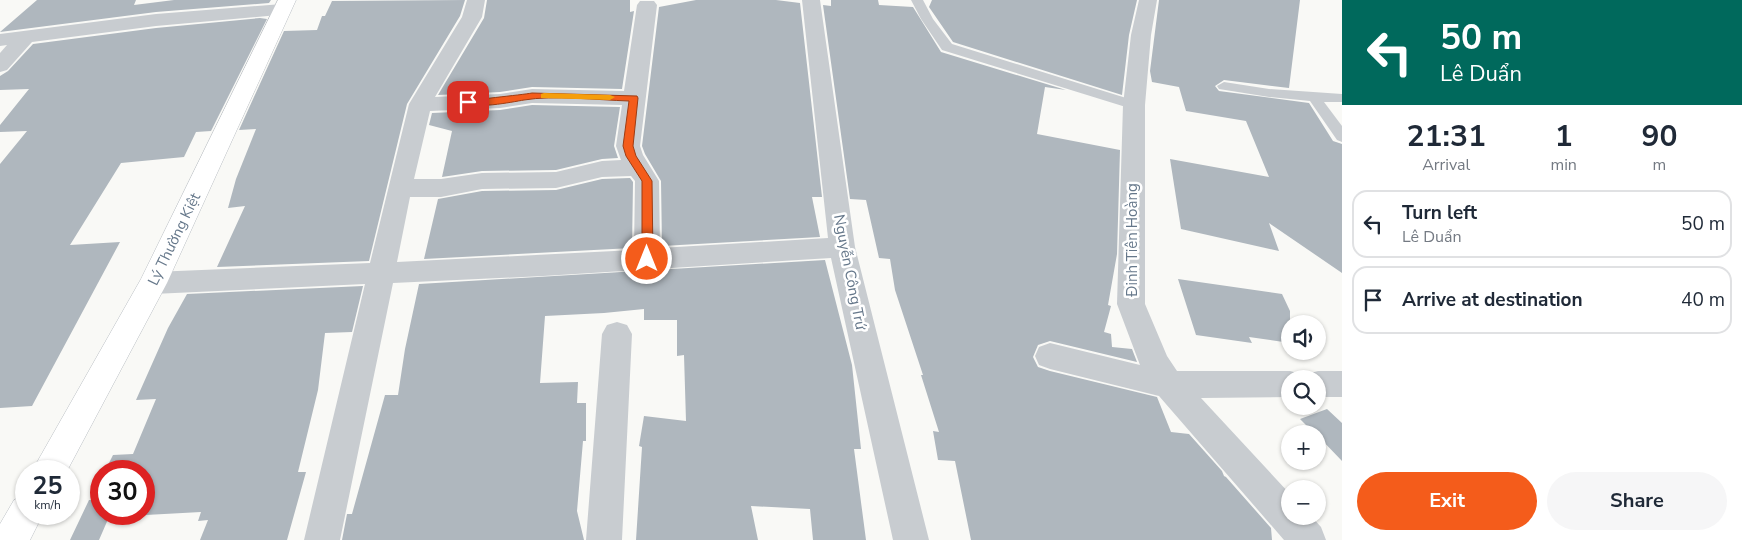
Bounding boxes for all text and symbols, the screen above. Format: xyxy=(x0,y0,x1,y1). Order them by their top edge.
text: 50 m xyxy=(1440,14,1522,61)
icon: left xyxy=(1357,20,1422,85)
text: Lê Duẩn xyxy=(1440,59,1522,89)
pin xyxy=(447,81,489,123)
icon: arrive xyxy=(454,88,482,116)
text: 21:31 xyxy=(1407,116,1486,157)
text: 1 xyxy=(1555,116,1573,157)
text: 90 xyxy=(1641,116,1677,157)
text: Arrival xyxy=(1422,154,1470,176)
text: min xyxy=(1550,154,1577,176)
text: m xyxy=(1653,154,1666,176)
street label: Đinh Tiên Hoàng xyxy=(1122,183,1142,298)
street label: Lý Thường Kiệt xyxy=(143,189,205,289)
text: Turn left xyxy=(1402,200,1477,226)
icon: left xyxy=(1359,210,1387,238)
text: 50 m xyxy=(1681,211,1725,237)
street label: Nguyễn Công Trứ xyxy=(829,213,871,333)
text: Lê Duẩn xyxy=(1402,226,1462,248)
position arrow xyxy=(620,232,672,284)
icon: arrive xyxy=(1359,286,1387,314)
text: Arrive at destination xyxy=(1402,287,1583,313)
text: 40 m xyxy=(1681,287,1725,313)
map controls xyxy=(1281,315,1326,525)
button: sound xyxy=(1281,315,1326,360)
button: search xyxy=(1281,370,1326,415)
button: + xyxy=(1281,425,1326,470)
speed limit sign: 30 xyxy=(90,460,155,525)
text: 25 xyxy=(32,469,63,503)
button: Exit xyxy=(1357,472,1537,530)
button: Share xyxy=(1547,472,1727,530)
button: − xyxy=(1281,480,1326,525)
text: km/h xyxy=(34,497,61,513)

